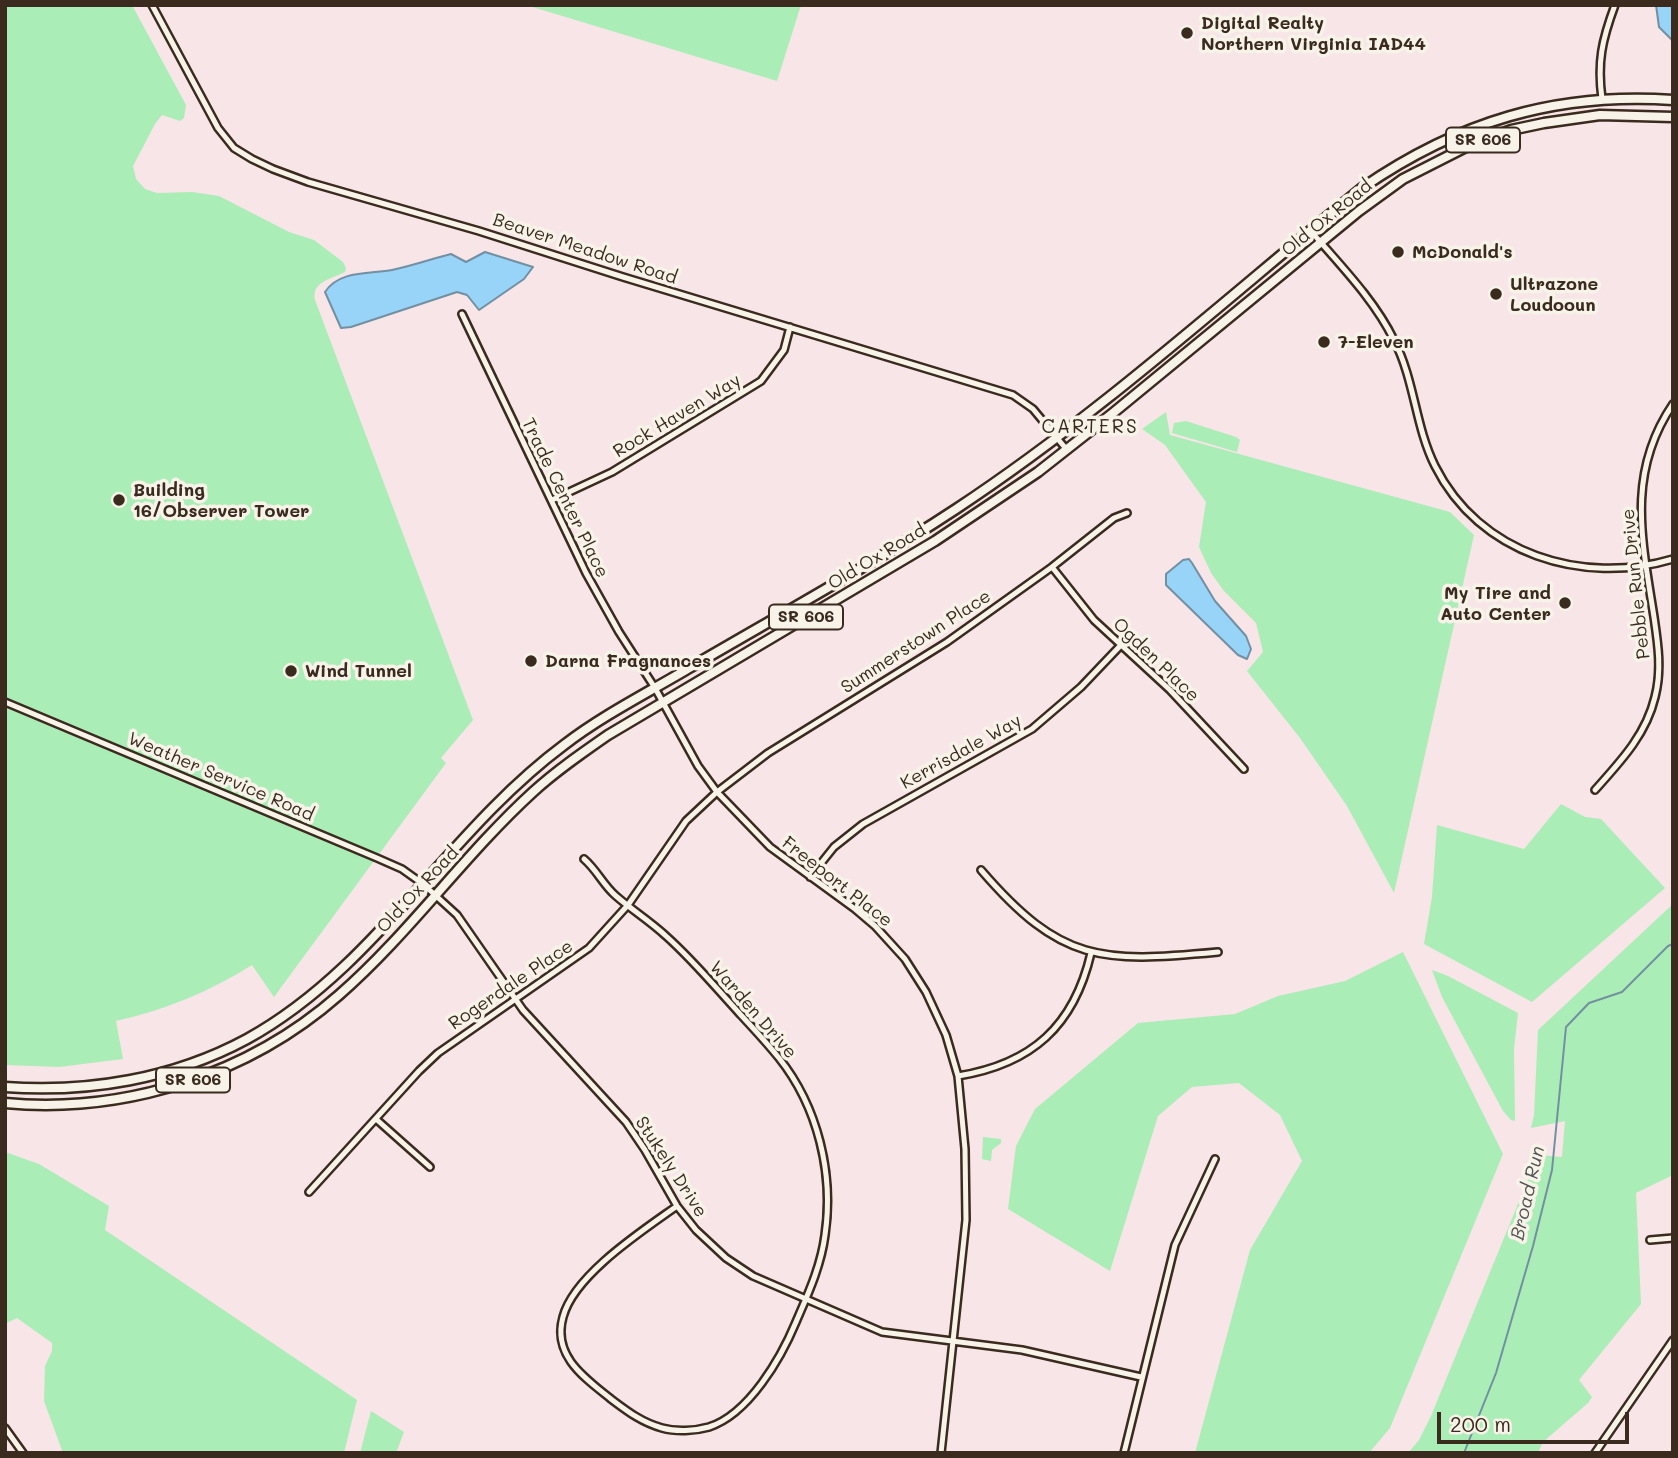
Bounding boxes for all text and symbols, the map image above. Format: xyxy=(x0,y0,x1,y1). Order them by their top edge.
place label: Digital Realty Northern Virginia IAD44 xyxy=(1201,12,1426,54)
marker: Digital Realty Northern Virginia IAD44 xyxy=(1179,25,1195,41)
road number: SR 606 xyxy=(1446,128,1520,152)
street label: Old Ox Road xyxy=(1277,175,1377,261)
street label: Beaver Meadow Road xyxy=(490,209,680,289)
place label: McDonald's xyxy=(1412,241,1513,263)
marker: McDonald's xyxy=(1390,244,1406,260)
place label: Ultrazone Loudooun xyxy=(1510,273,1598,316)
marker: Ultrazone Loudooun xyxy=(1488,286,1504,302)
place label: 7-Eleven xyxy=(1338,331,1414,353)
marker: 7-Eleven xyxy=(1316,334,1332,350)
street label: Rock Haven Way xyxy=(609,369,745,463)
street label: Trade Center Place xyxy=(517,415,613,581)
district label: CARTERS xyxy=(1042,416,1138,438)
place label: Building 16/Observer Tower xyxy=(133,479,309,522)
marker: Building 16/Observer Tower xyxy=(111,492,127,508)
street label: Pebble Run Drive xyxy=(1617,508,1655,660)
street label: Old Ox Road xyxy=(824,519,930,595)
place label: My Tire and Auto Center xyxy=(1440,582,1551,624)
street label: Summerstown Place xyxy=(837,585,995,699)
marker: My Tire and Auto Center xyxy=(1557,595,1573,611)
road number: SR 606 xyxy=(769,604,843,630)
street label: Ogden Place xyxy=(1108,614,1204,706)
place label: Darna Fragnances xyxy=(545,650,711,672)
marker: Darna Fragnances xyxy=(523,653,539,669)
place label: Wind Tunnel xyxy=(305,660,412,682)
marker: Wind Tunnel xyxy=(283,663,299,679)
street label: Kerrisdale Way xyxy=(897,710,1025,794)
street label: Weather Service Road xyxy=(125,728,317,826)
street label: Freeport Place xyxy=(777,832,897,932)
street label: Old Ox Road xyxy=(373,842,463,938)
street label: Rogerdale Place xyxy=(445,935,577,1035)
street label: Warden Drive xyxy=(705,957,801,1063)
road number: SR 606 xyxy=(156,1068,230,1092)
street label: Stukely Drive xyxy=(630,1113,712,1221)
water label: Broad Run xyxy=(1506,1144,1550,1242)
scale bar xyxy=(1440,1398,1632,1442)
text: 200 m xyxy=(1450,1410,1511,1437)

